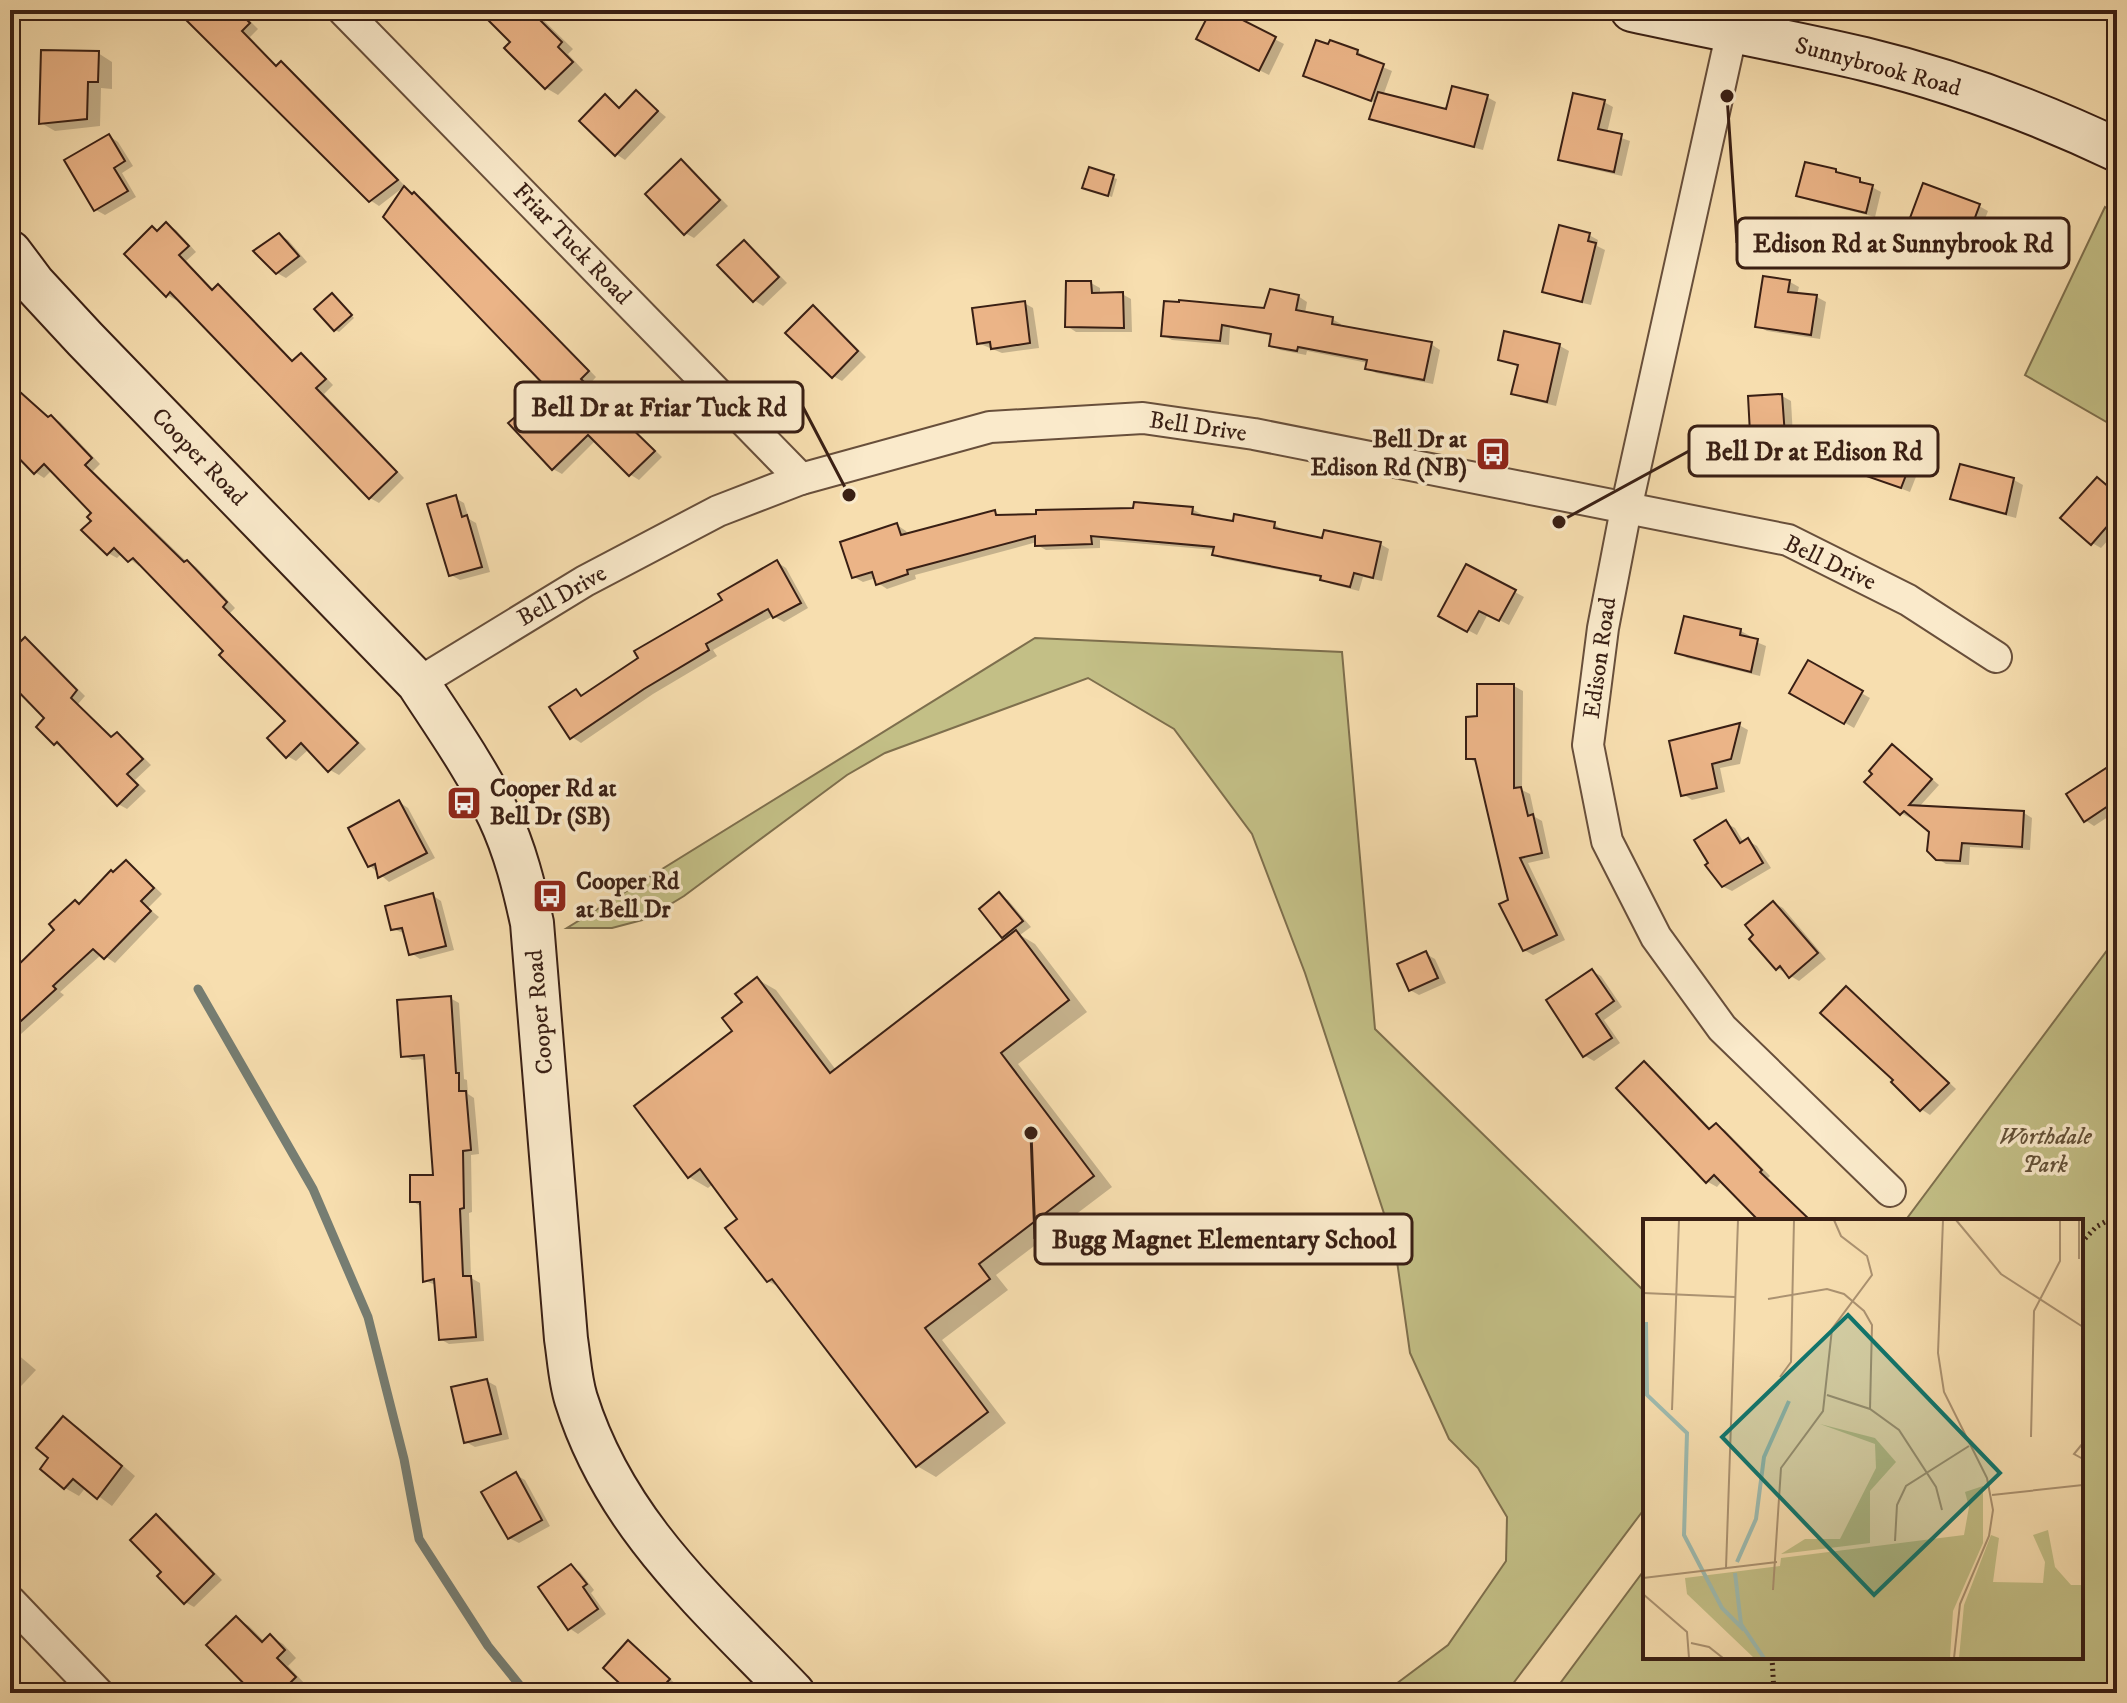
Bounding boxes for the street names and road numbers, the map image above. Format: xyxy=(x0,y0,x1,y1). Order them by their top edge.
street label: Sunnybrook Road xyxy=(1792,30,1964,104)
street label: Friar Tuck Road xyxy=(506,177,638,311)
street label: Cooper Road xyxy=(145,402,253,512)
street label: Bell Drive xyxy=(1147,405,1249,449)
street label: Bell Drive xyxy=(1779,529,1881,597)
street label: Bell Drive xyxy=(512,558,612,634)
street label: Edison Road xyxy=(1577,595,1623,721)
street label: Cooper Road xyxy=(520,948,560,1076)

